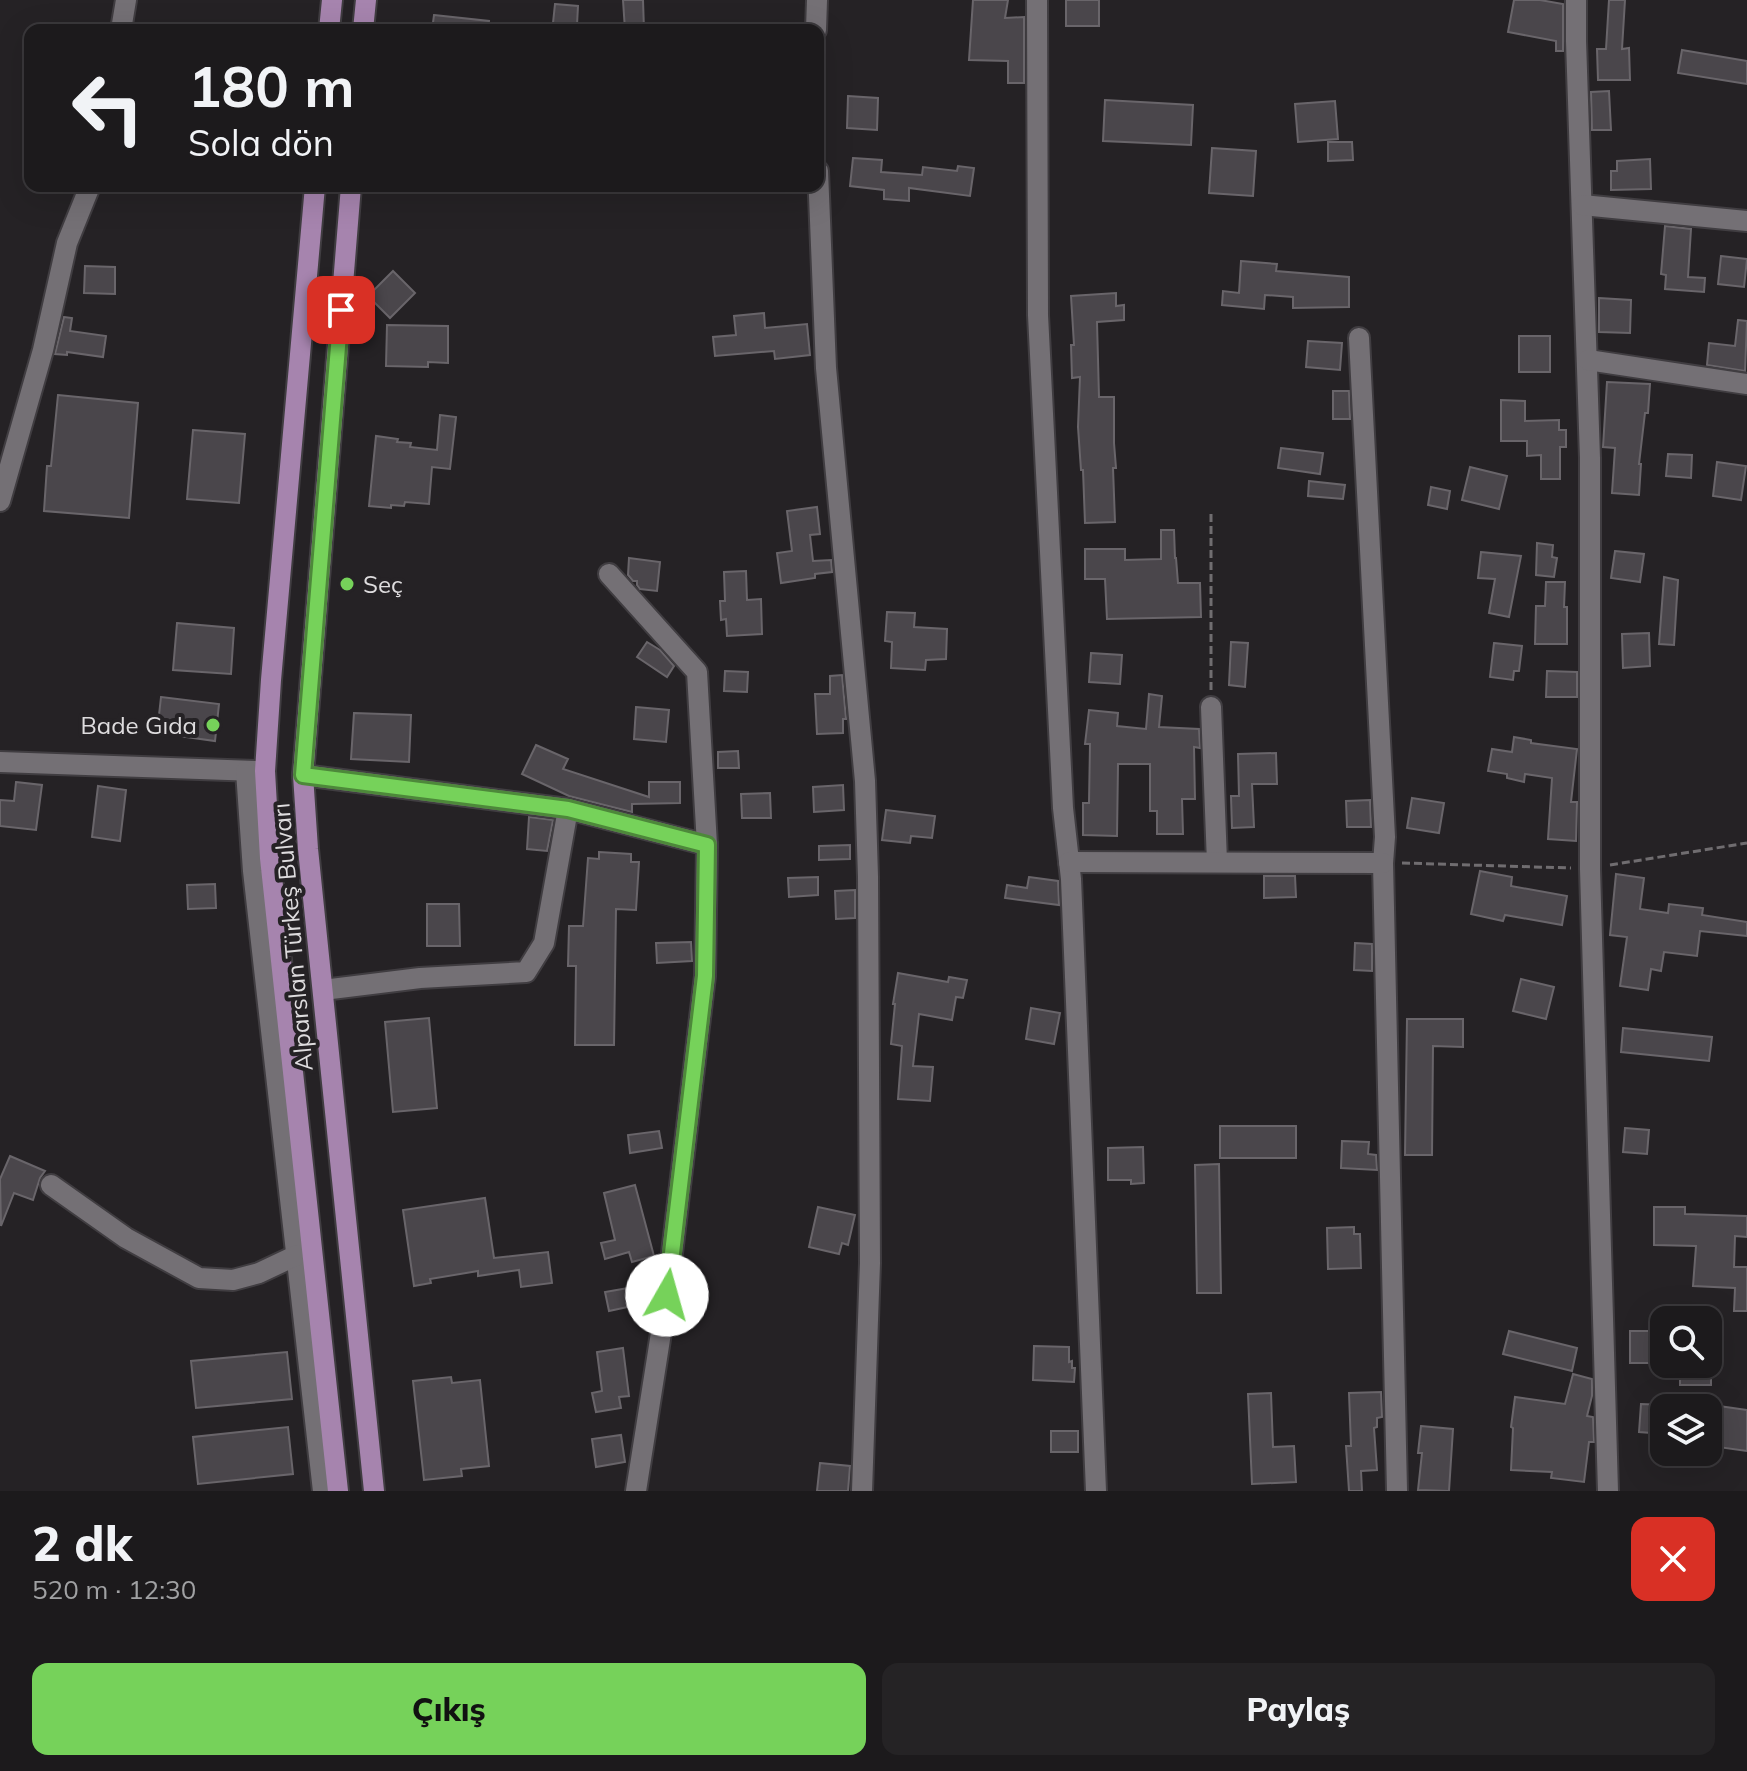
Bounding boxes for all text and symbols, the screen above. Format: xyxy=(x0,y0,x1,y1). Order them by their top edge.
text: 180 m xyxy=(188,51,355,121)
icon: left xyxy=(56,56,160,160)
text: Sola dön xyxy=(188,120,334,165)
pin xyxy=(307,276,375,344)
icon: arrive xyxy=(319,288,363,332)
place label: Seç xyxy=(363,569,403,599)
marker: Seç xyxy=(338,575,356,593)
place label: Bade Gıda xyxy=(81,710,197,740)
marker: Bade Gıda xyxy=(204,716,222,734)
street label: Alparslan Türkeş Bulvarı xyxy=(265,802,319,1072)
position arrow xyxy=(625,1253,709,1337)
map controls xyxy=(1650,1306,1722,1466)
button: search xyxy=(1650,1306,1722,1378)
button: layers xyxy=(1650,1394,1722,1466)
text: 2 dk xyxy=(32,1513,132,1573)
button: close xyxy=(1631,1517,1715,1601)
text: 520 m · 12:30 xyxy=(32,1573,196,1606)
button: Çıkış xyxy=(32,1663,866,1755)
button: Paylaş xyxy=(882,1663,1715,1755)

